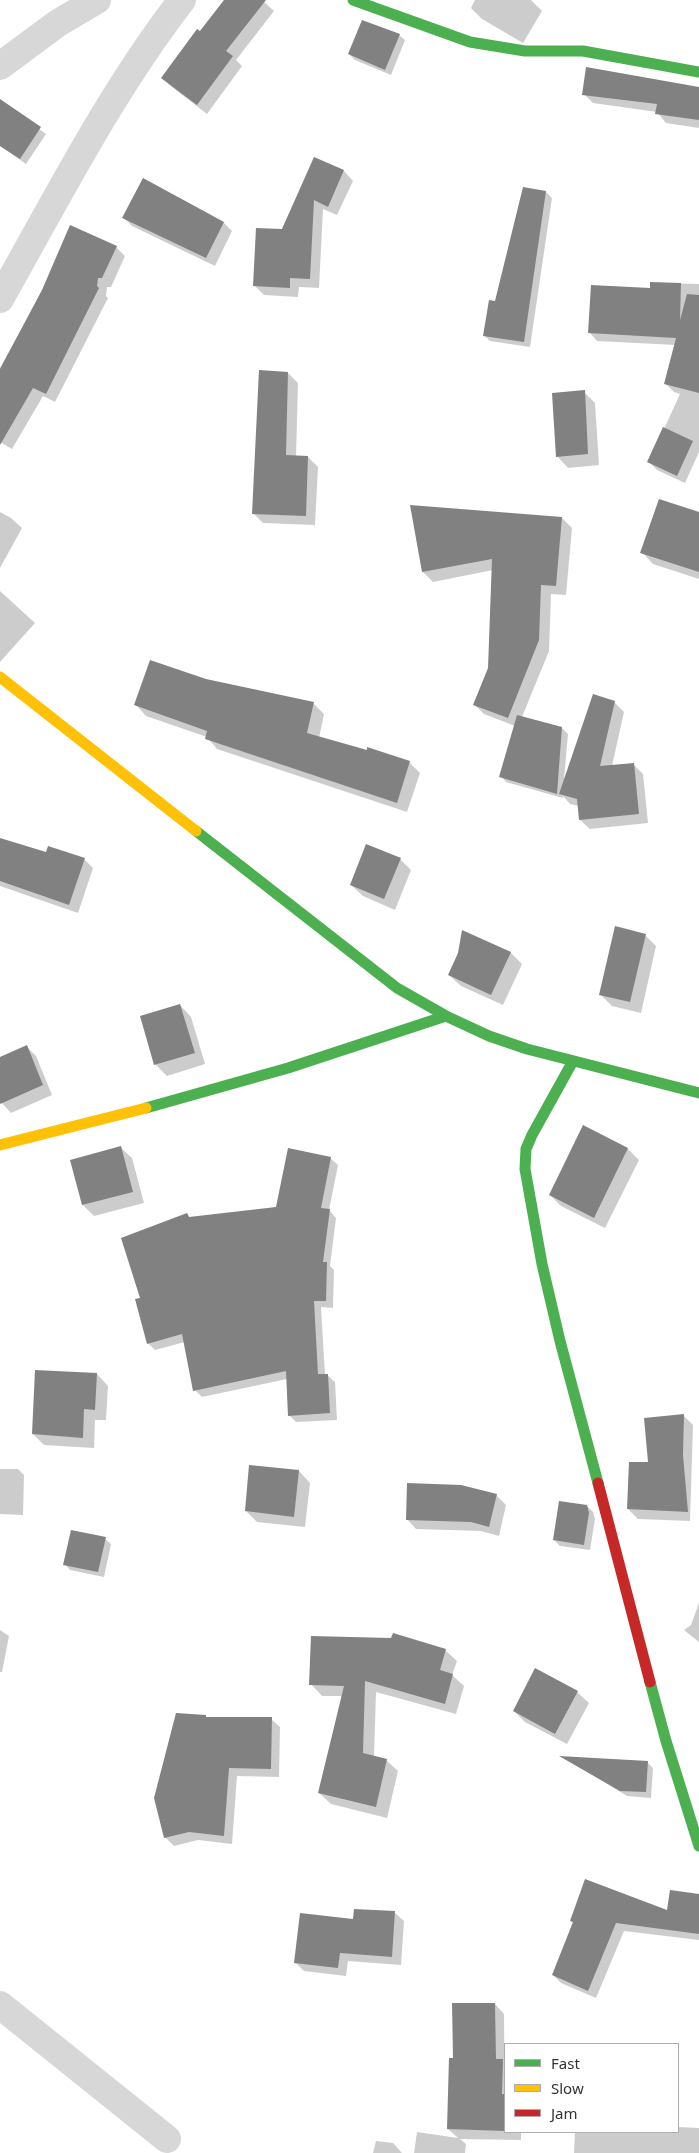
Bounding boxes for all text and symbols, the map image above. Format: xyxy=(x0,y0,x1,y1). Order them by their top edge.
legend xyxy=(504,2043,679,2133)
text: Fast xyxy=(551,2053,580,2073)
text: Slow xyxy=(551,2078,584,2098)
text: Jam xyxy=(551,2103,578,2123)

